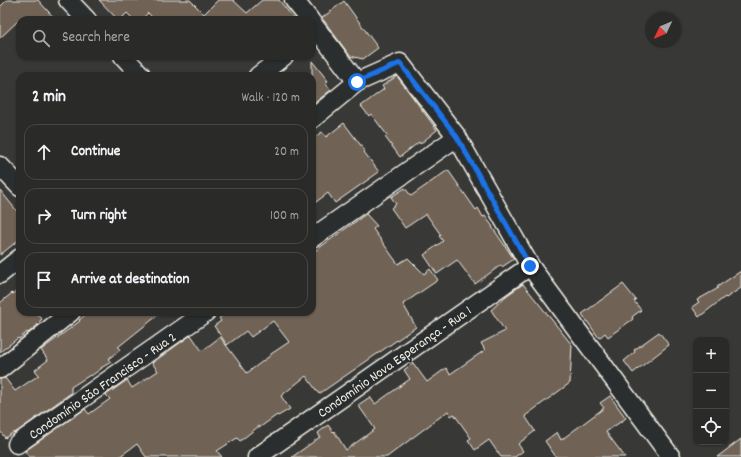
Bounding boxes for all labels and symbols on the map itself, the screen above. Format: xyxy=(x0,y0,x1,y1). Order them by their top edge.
north arrow xyxy=(645,12,681,48)
route start xyxy=(348,73,366,91)
route end xyxy=(521,257,539,275)
street label: Condomínio Nova Esperança - Rua 1 xyxy=(314,302,476,424)
street label: Condomínio São Francisco - Rua 2 xyxy=(25,328,181,445)

